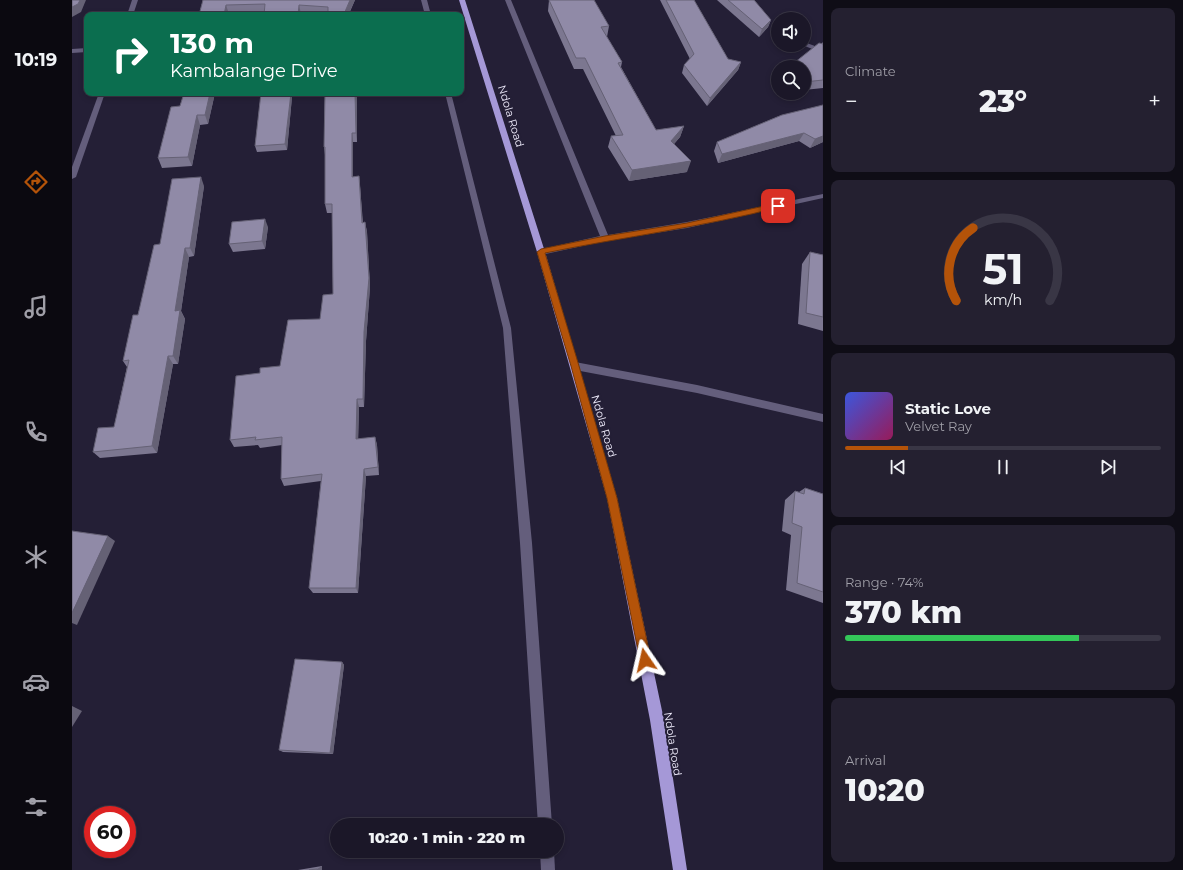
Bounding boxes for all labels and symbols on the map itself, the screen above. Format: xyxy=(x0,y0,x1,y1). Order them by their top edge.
street label: Ndola Road xyxy=(495,83,527,149)
pin xyxy=(761,189,795,223)
street label: Ndola Road xyxy=(588,393,620,459)
position arrow xyxy=(624,639,666,681)
street label: Ndola Road xyxy=(661,711,685,777)
speed limit sign: 60 xyxy=(84,806,136,858)

